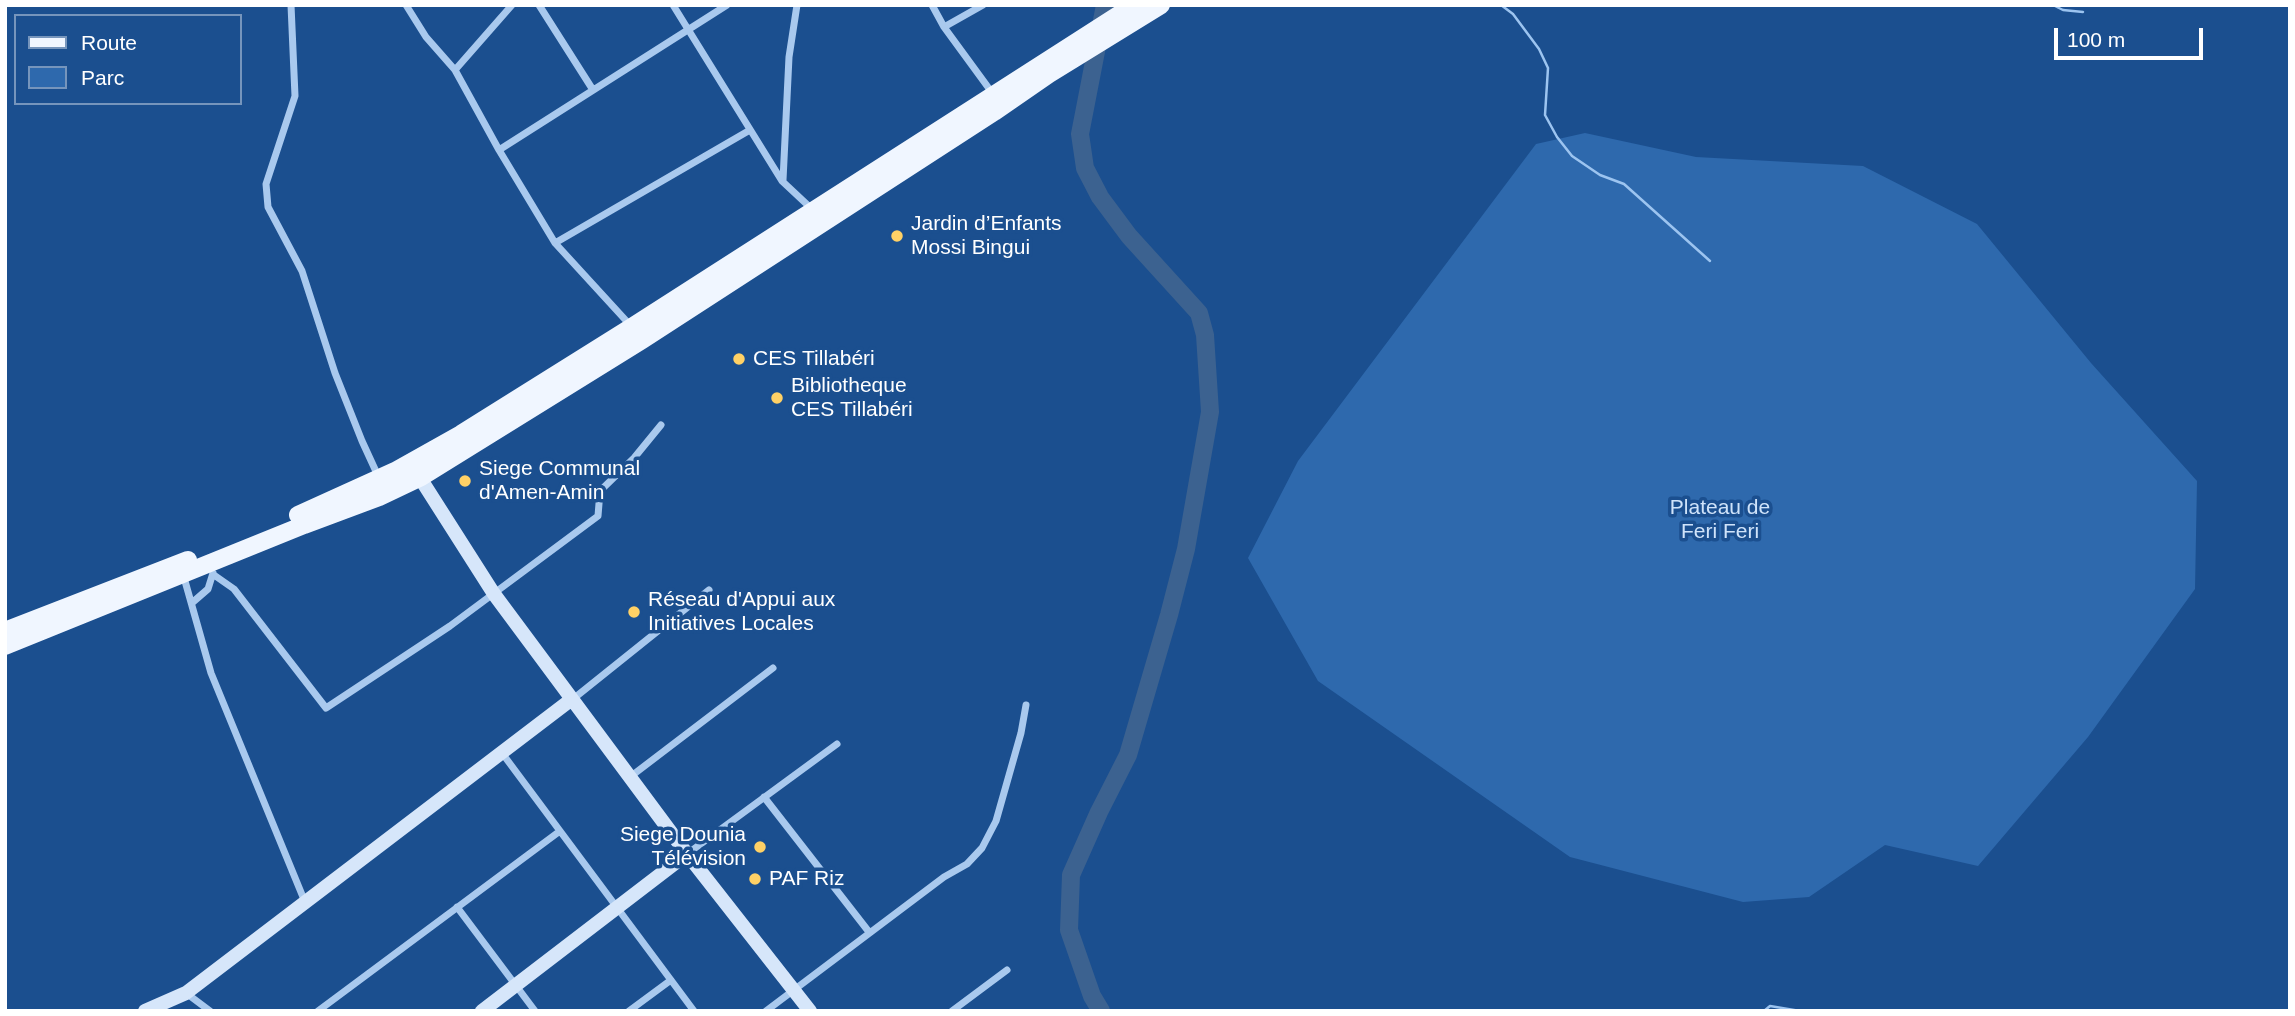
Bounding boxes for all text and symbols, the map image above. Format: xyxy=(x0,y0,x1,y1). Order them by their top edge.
legend xyxy=(14,14,242,105)
scale bar xyxy=(2057,14,2206,58)
text: 100 m xyxy=(2067,28,2125,51)
text: Route xyxy=(81,31,137,54)
text: Parc xyxy=(81,66,124,89)
place label: Jardin d’Enfants Mossi Bingui xyxy=(911,211,1062,261)
marker: Jardin d’Enfants Mossi Bingui xyxy=(889,228,905,244)
place label: CES Tillabéri xyxy=(753,346,875,372)
marker: CES Tillabéri xyxy=(731,351,747,367)
place label: Bibliotheque CES Tillabéri xyxy=(791,373,913,423)
marker: Bibliotheque CES Tillabéri xyxy=(769,390,785,406)
place label: Siege Communal d'Amen-Amin xyxy=(479,456,640,506)
marker: Siege Communal d'Amen-Amin xyxy=(457,473,473,489)
park label: Plateau de Feri Feri xyxy=(1670,495,1770,545)
place label: Réseau d'Appui aux Initiatives Locales xyxy=(648,587,835,637)
marker: Réseau d'Appui aux Initiatives Locales xyxy=(626,604,642,620)
place label: Siege Dounia Télévision xyxy=(620,822,746,872)
marker: Siege Dounia Télévision xyxy=(752,839,768,855)
place label: PAF Riz xyxy=(769,866,844,892)
marker: PAF Riz xyxy=(747,871,763,887)

